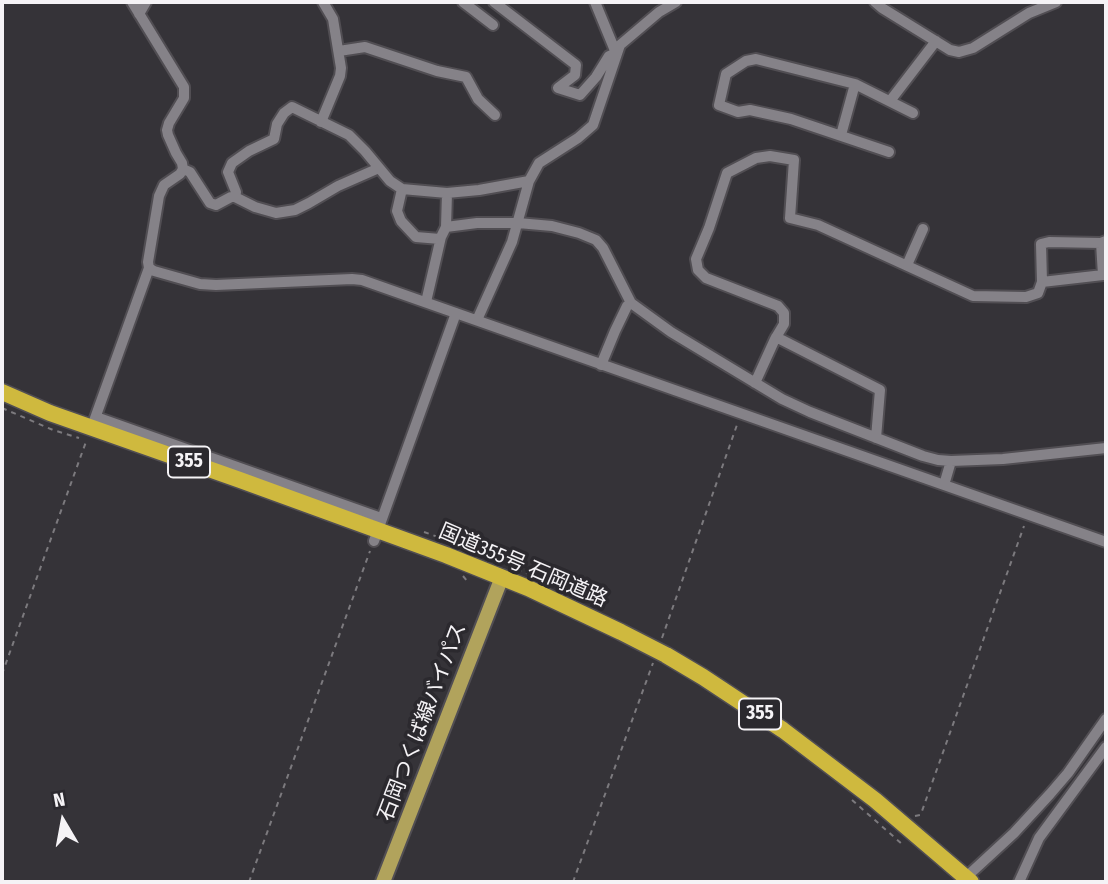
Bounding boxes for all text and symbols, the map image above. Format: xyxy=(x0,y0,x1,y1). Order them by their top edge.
road number: 355 xyxy=(168,446,210,477)
street label: 国道355号 石岡道路 xyxy=(435,519,611,613)
street label: 石岡つくば線バイパス xyxy=(374,619,472,825)
road number: 355 xyxy=(739,698,781,730)
north arrow xyxy=(28,786,98,856)
text: N xyxy=(52,788,67,812)

